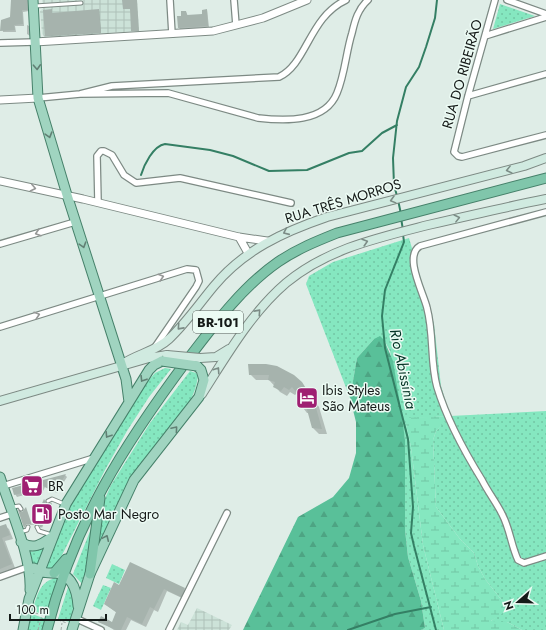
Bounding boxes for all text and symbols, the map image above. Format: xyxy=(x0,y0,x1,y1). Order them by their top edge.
street label: RUA DO RIBEIRÃO xyxy=(437,17,487,131)
one-way arrow xyxy=(32,64,41,70)
one-way arrow xyxy=(44,132,53,139)
one-way arrow xyxy=(506,165,513,174)
street label: RUA TRÊS MORROS xyxy=(282,174,404,228)
one-way arrow xyxy=(30,183,37,191)
one-way arrow xyxy=(390,195,397,204)
one-way arrow xyxy=(453,214,460,223)
one-way arrow xyxy=(283,227,290,235)
one-way arrow xyxy=(35,228,42,237)
one-way arrow xyxy=(361,238,368,247)
one-way arrow xyxy=(78,242,87,249)
one-way arrow xyxy=(158,273,165,282)
one-way arrow xyxy=(253,309,261,317)
one-way arrow xyxy=(33,311,40,320)
road number: BR-101 xyxy=(193,311,243,333)
one-way arrow xyxy=(178,322,185,330)
water label: Rio Abissínia xyxy=(384,327,422,412)
one-way arrow xyxy=(212,367,220,374)
one-way arrow xyxy=(140,375,148,382)
place label: Ibis Styles São Mateus xyxy=(322,380,390,416)
hotel icon: Ibis Styles São Mateus xyxy=(294,385,320,411)
one-way arrow xyxy=(171,426,178,434)
one-way arrow xyxy=(105,431,113,438)
supermarket icon: BR xyxy=(19,473,45,499)
place label: BR xyxy=(48,476,64,496)
fuel station icon: Posto Mar Negro xyxy=(29,501,55,527)
place label: Posto Mar Negro xyxy=(58,504,159,524)
one-way arrow xyxy=(101,535,109,542)
north arrow xyxy=(498,582,538,622)
scale bar xyxy=(10,596,106,622)
text: N xyxy=(500,599,518,612)
text: 100 m xyxy=(16,601,49,619)

